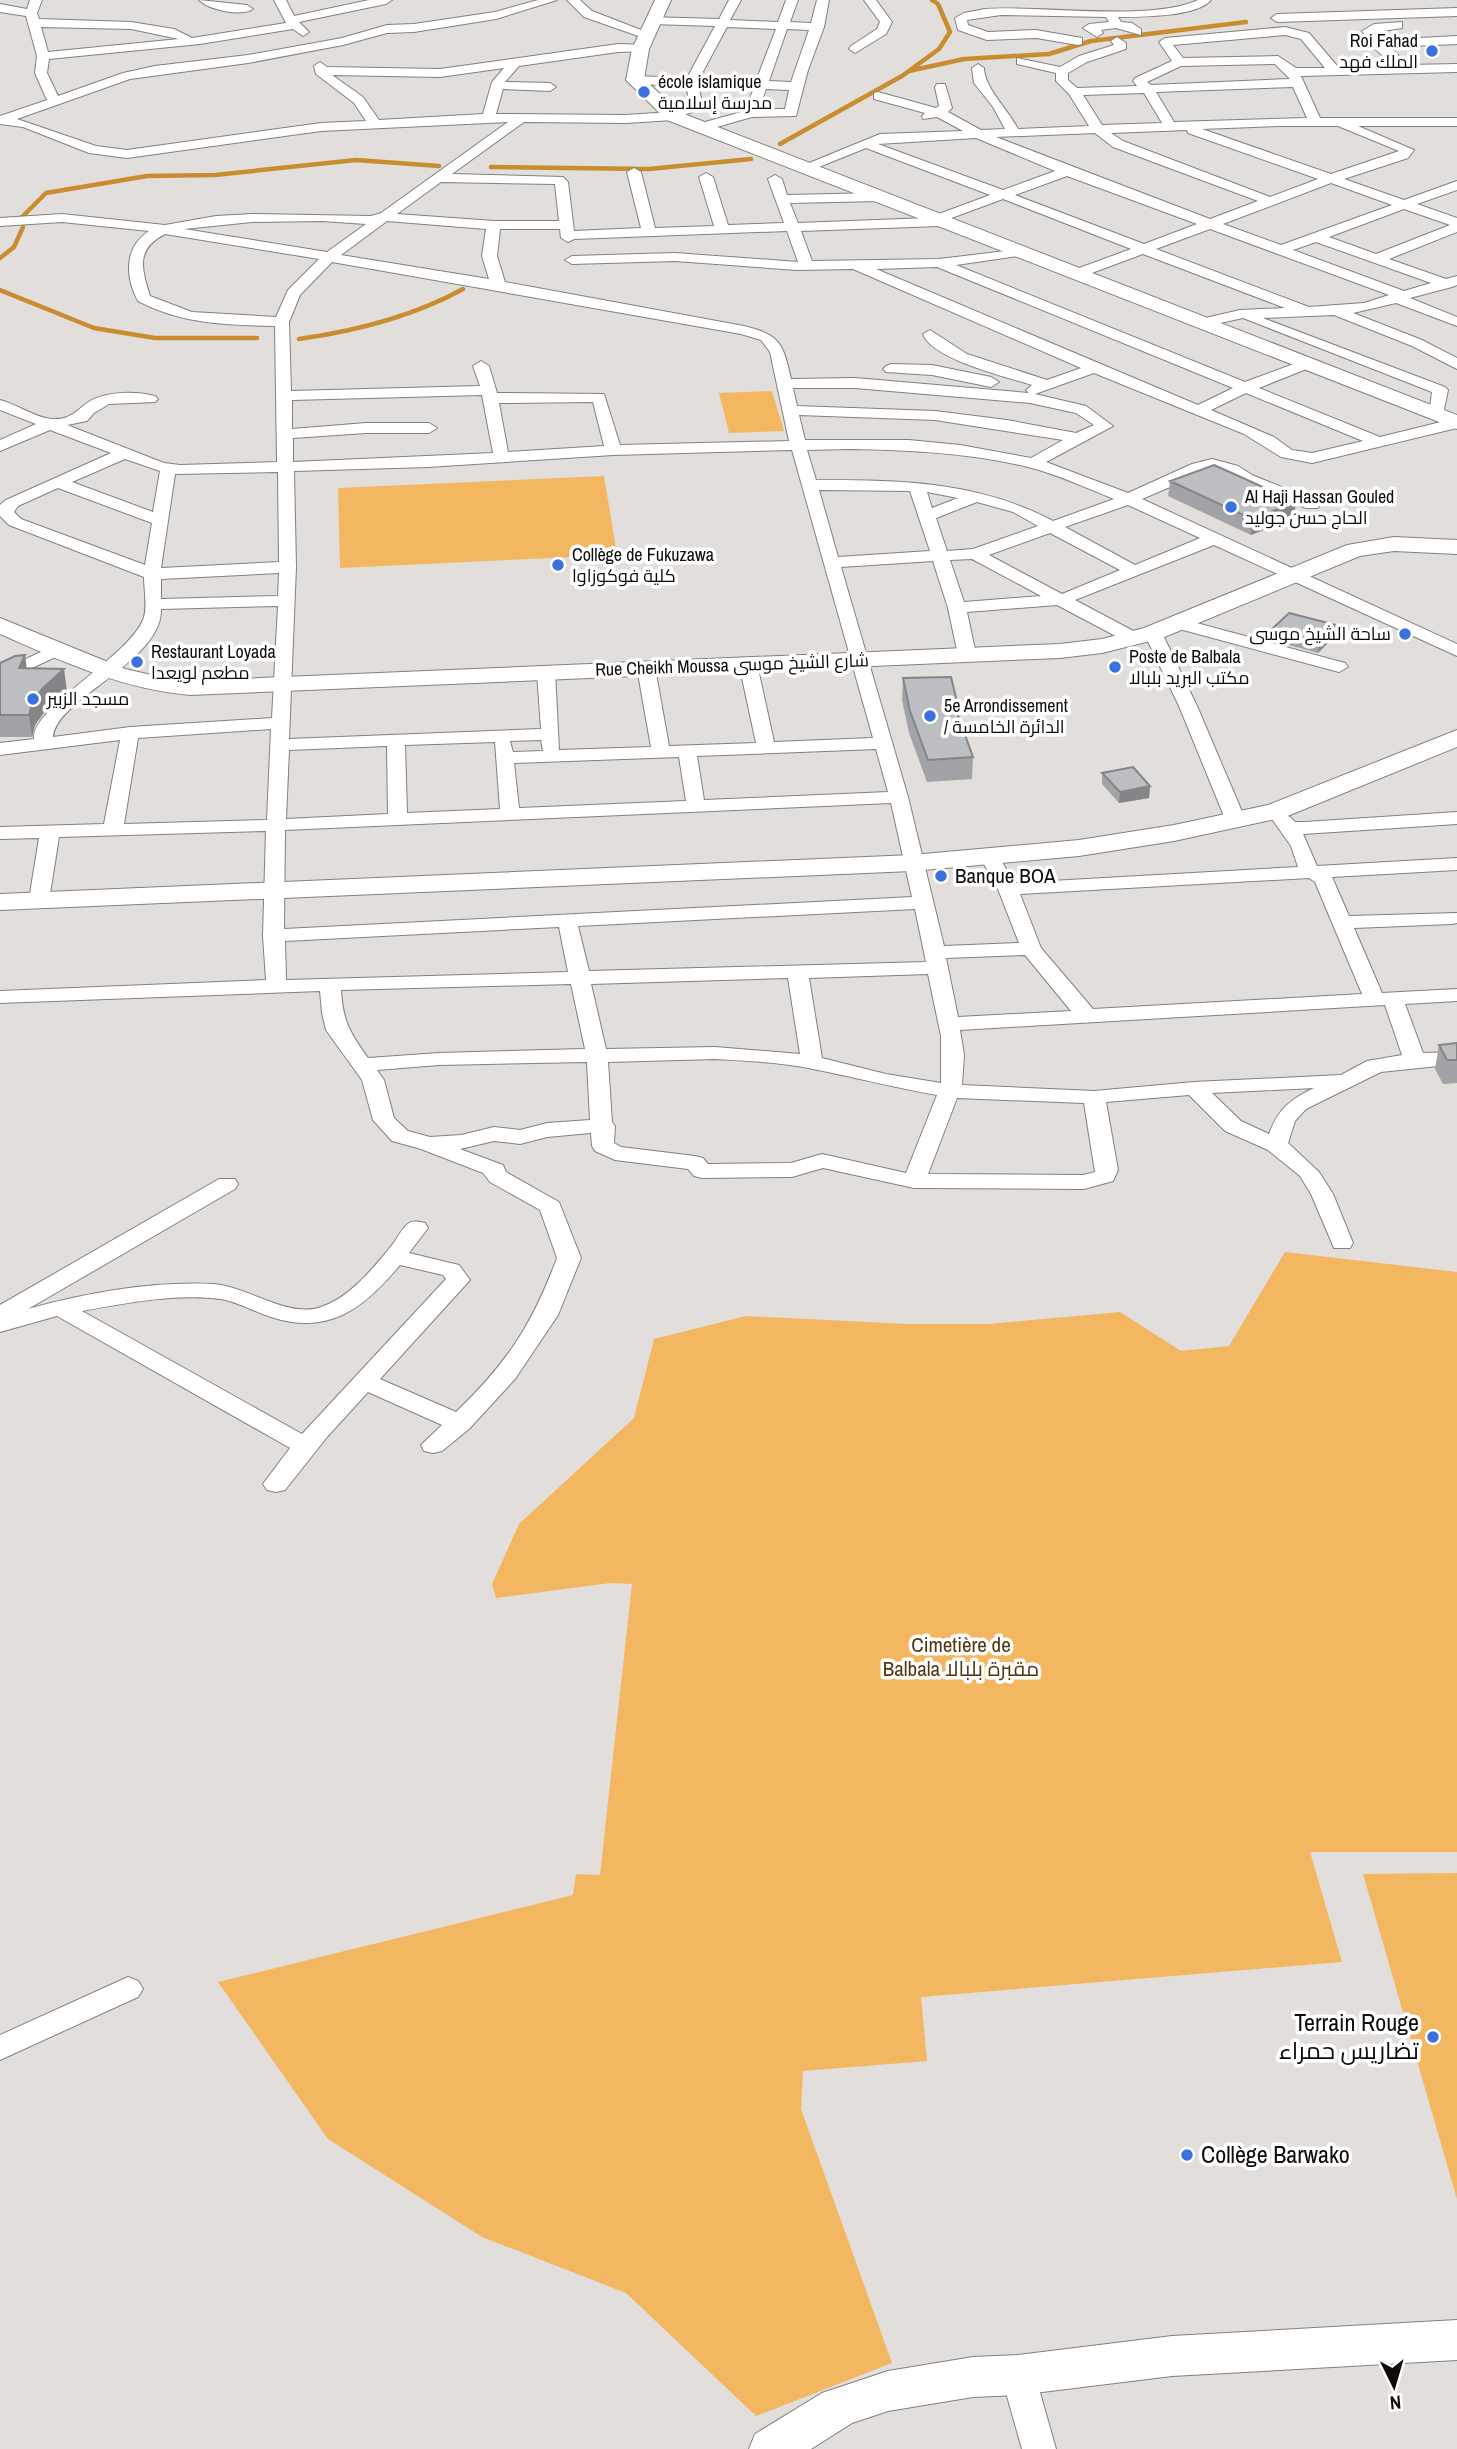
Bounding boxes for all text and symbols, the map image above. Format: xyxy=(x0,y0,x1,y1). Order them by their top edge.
place label: Roi Fahad الملك فهد xyxy=(1339,28,1418,74)
marker: Roi Fahad الملك فهد xyxy=(1424,43,1440,59)
place label: école islamique مدرسة إسلامية xyxy=(658,69,772,115)
marker: école islamique مدرسة إسلامية xyxy=(636,84,652,100)
place label: Al Haji Hassan Gouled الحاج حسن جوليد xyxy=(1244,484,1394,530)
marker: Al Haji Hassan Gouled الحاج حسن جوليد xyxy=(1223,499,1239,515)
place label: Collège de Fukuzawa كلية فوكوزاوا xyxy=(572,542,714,588)
marker: Collège de Fukuzawa كلية فوكوزاوا xyxy=(550,557,566,573)
place label: ساحة الشيخ موسى xyxy=(1249,621,1391,646)
marker: ساحة الشيخ موسى xyxy=(1397,626,1413,642)
place label: Restaurant Loyada مطعم لويعدا xyxy=(151,639,276,685)
place label: Poste de Balbala مكتب البريد بلبالا xyxy=(1129,644,1250,690)
street label: Rue Cheikh Moussa شارع الشيخ موسى xyxy=(595,647,869,682)
marker: Restaurant Loyada مطعم لويعدا xyxy=(129,654,145,670)
marker: Poste de Balbala مكتب البريد بلبالا xyxy=(1107,659,1123,675)
place label: مسجد الزبير xyxy=(46,686,129,711)
marker: مسجد الزبير xyxy=(25,691,41,707)
place label: 5e Arrondissement / الدائرة الخامسة xyxy=(944,693,1068,739)
marker: 5e Arrondissement / الدائرة الخامسة xyxy=(922,708,938,724)
place label: Banque BOA xyxy=(955,861,1056,890)
marker: Banque BOA xyxy=(933,868,949,884)
park label: Cimetière de Balbala مقبرة بلبالا xyxy=(883,1630,1039,1683)
place label: Terrain Rouge تضاريس حمراء xyxy=(1279,2006,1420,2066)
marker: Terrain Rouge تضاريس حمراء xyxy=(1425,2029,1441,2045)
place label: Collège Barwako xyxy=(1201,2138,1350,2170)
marker: Collège Barwako xyxy=(1179,2147,1195,2163)
north arrow xyxy=(1359,2351,1429,2421)
text: N xyxy=(1389,2389,1402,2416)

